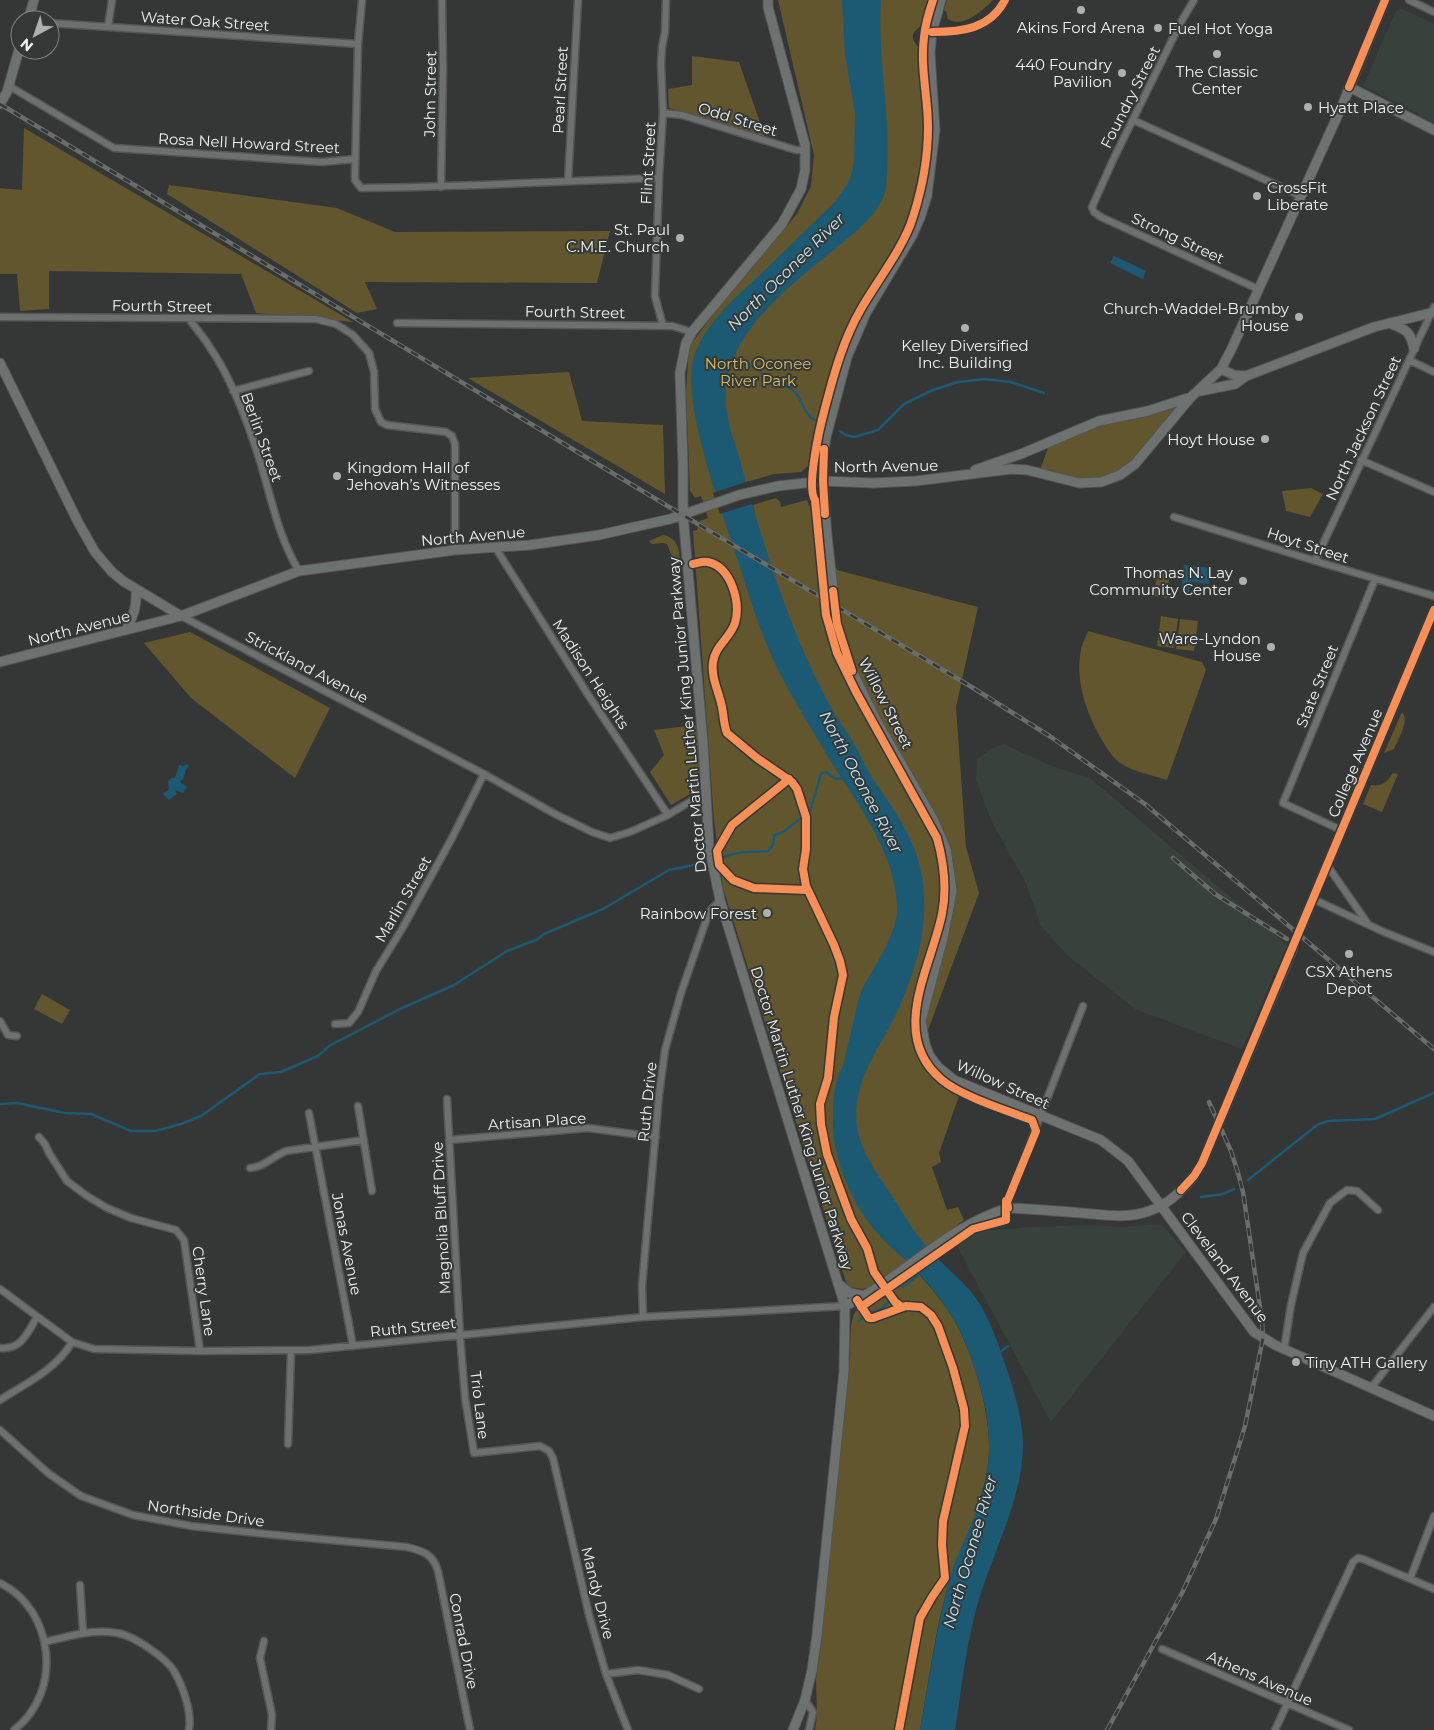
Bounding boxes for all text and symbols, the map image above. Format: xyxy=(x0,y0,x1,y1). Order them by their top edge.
marker: Akins Ford Arena xyxy=(1075,4,1087,16)
street label: Water Oak Street xyxy=(140,7,270,35)
north arrow xyxy=(10,10,60,60)
place label: Akins Ford Arena xyxy=(1017,18,1145,37)
place label: Fuel Hot Yoga xyxy=(1168,19,1273,38)
marker: Fuel Hot Yoga xyxy=(1152,22,1164,34)
text: N xyxy=(17,34,37,55)
street label: Foundry Street xyxy=(1096,43,1164,151)
street label: Pearl Street xyxy=(548,46,572,134)
marker: The Classic Center xyxy=(1211,48,1223,60)
street label: John Street xyxy=(420,51,440,138)
place label: 440 Foundry Pavilion xyxy=(1015,55,1113,91)
place label: The Classic Center xyxy=(1176,62,1258,98)
marker: 440 Foundry Pavilion xyxy=(1116,67,1128,79)
street label: Odd Street xyxy=(696,98,780,140)
place label: Hyatt Place xyxy=(1318,98,1404,117)
marker: Hyatt Place xyxy=(1302,101,1314,113)
street label: Flint Street xyxy=(636,121,660,205)
street label: Rosa Nell Howard Street xyxy=(158,129,340,157)
place label: CrossFit Liberate xyxy=(1267,178,1328,214)
marker: CrossFit Liberate xyxy=(1251,190,1263,202)
street label: Strong Street xyxy=(1129,208,1227,268)
water label: North Oconee River xyxy=(723,209,849,335)
place label: St. Paul C.M.E. Church xyxy=(566,220,670,256)
marker: St. Paul C.M.E. Church xyxy=(674,232,686,244)
street label: Fourth Street xyxy=(112,296,212,316)
place label: Church-Waddel-Brumby House xyxy=(1103,299,1290,335)
street label: Fourth Street xyxy=(525,302,625,322)
marker: Church-Waddel-Brumby House xyxy=(1293,311,1305,323)
marker: Kelley Diversified Inc. Building xyxy=(959,322,971,334)
place label: Kelley Diversified Inc. Building xyxy=(901,336,1029,372)
street label: North Jackson Street xyxy=(1321,353,1405,503)
park label: North Oconee River Park xyxy=(705,354,811,390)
street label: Berlin Street xyxy=(237,390,287,484)
place label: Hoyt House xyxy=(1167,430,1255,449)
marker: Hoyt House xyxy=(1259,433,1271,445)
street label: North Avenue xyxy=(834,456,938,476)
place label: Kingdom Hall of Jehovah’s Witnesses xyxy=(346,458,500,494)
marker: Kingdom Hall of Jehovah’s Witnesses xyxy=(331,470,343,482)
street label: North Avenue xyxy=(420,522,526,550)
street label: Hoyt Street xyxy=(1265,523,1351,567)
street label: Doctor Martin Luther King Junior Parkway xyxy=(664,556,710,874)
place label: Thomas N. Lay Community Center xyxy=(1089,563,1234,599)
marker: Thomas N. Lay Community Center xyxy=(1237,575,1249,587)
street label: North Avenue xyxy=(26,606,132,650)
street label: Madison Heights xyxy=(548,615,634,733)
street label: Strickland Avenue xyxy=(242,627,372,707)
place label: Ware-Lyndon House xyxy=(1159,629,1261,665)
marker: Ware-Lyndon House xyxy=(1265,641,1277,653)
street label: State Street xyxy=(1292,642,1342,730)
street label: Willow Street xyxy=(855,654,917,752)
street label: College Avenue xyxy=(1323,706,1387,820)
water label: North Oconee River xyxy=(815,708,907,857)
street label: Marlin Street xyxy=(371,852,435,946)
place label: Rainbow Forest xyxy=(640,904,757,923)
marker: Rainbow Forest xyxy=(761,907,773,919)
marker: CSX Athens Depot xyxy=(1343,948,1355,960)
place label: CSX Athens Depot xyxy=(1306,962,1392,998)
street label: Doctor Martin Luther King Junior Parkway xyxy=(747,964,858,1273)
street label: Willow Street xyxy=(953,1055,1053,1113)
street label: Ruth Drive xyxy=(633,1061,661,1143)
street label: Artisan Place xyxy=(487,1108,587,1134)
street label: Magnolia Bluff Drive xyxy=(428,1141,454,1295)
street label: Jonas Avenue xyxy=(328,1190,366,1297)
street label: Cleveland Avenue xyxy=(1177,1208,1273,1326)
street label: Cherry Lane xyxy=(188,1245,220,1337)
street label: Ruth Street xyxy=(369,1313,457,1341)
place label: Tiny ATH Gallery xyxy=(1306,1353,1428,1372)
marker: Tiny ATH Gallery xyxy=(1290,1356,1302,1368)
street label: Trio Lane xyxy=(466,1370,494,1440)
water label: North Oconee River xyxy=(939,1473,1001,1631)
street label: Northside Drive xyxy=(146,1495,266,1531)
street label: Mandy Drive xyxy=(577,1545,619,1641)
street label: Conrad Drive xyxy=(445,1591,483,1691)
street label: Athens Avenue xyxy=(1204,1646,1316,1710)

